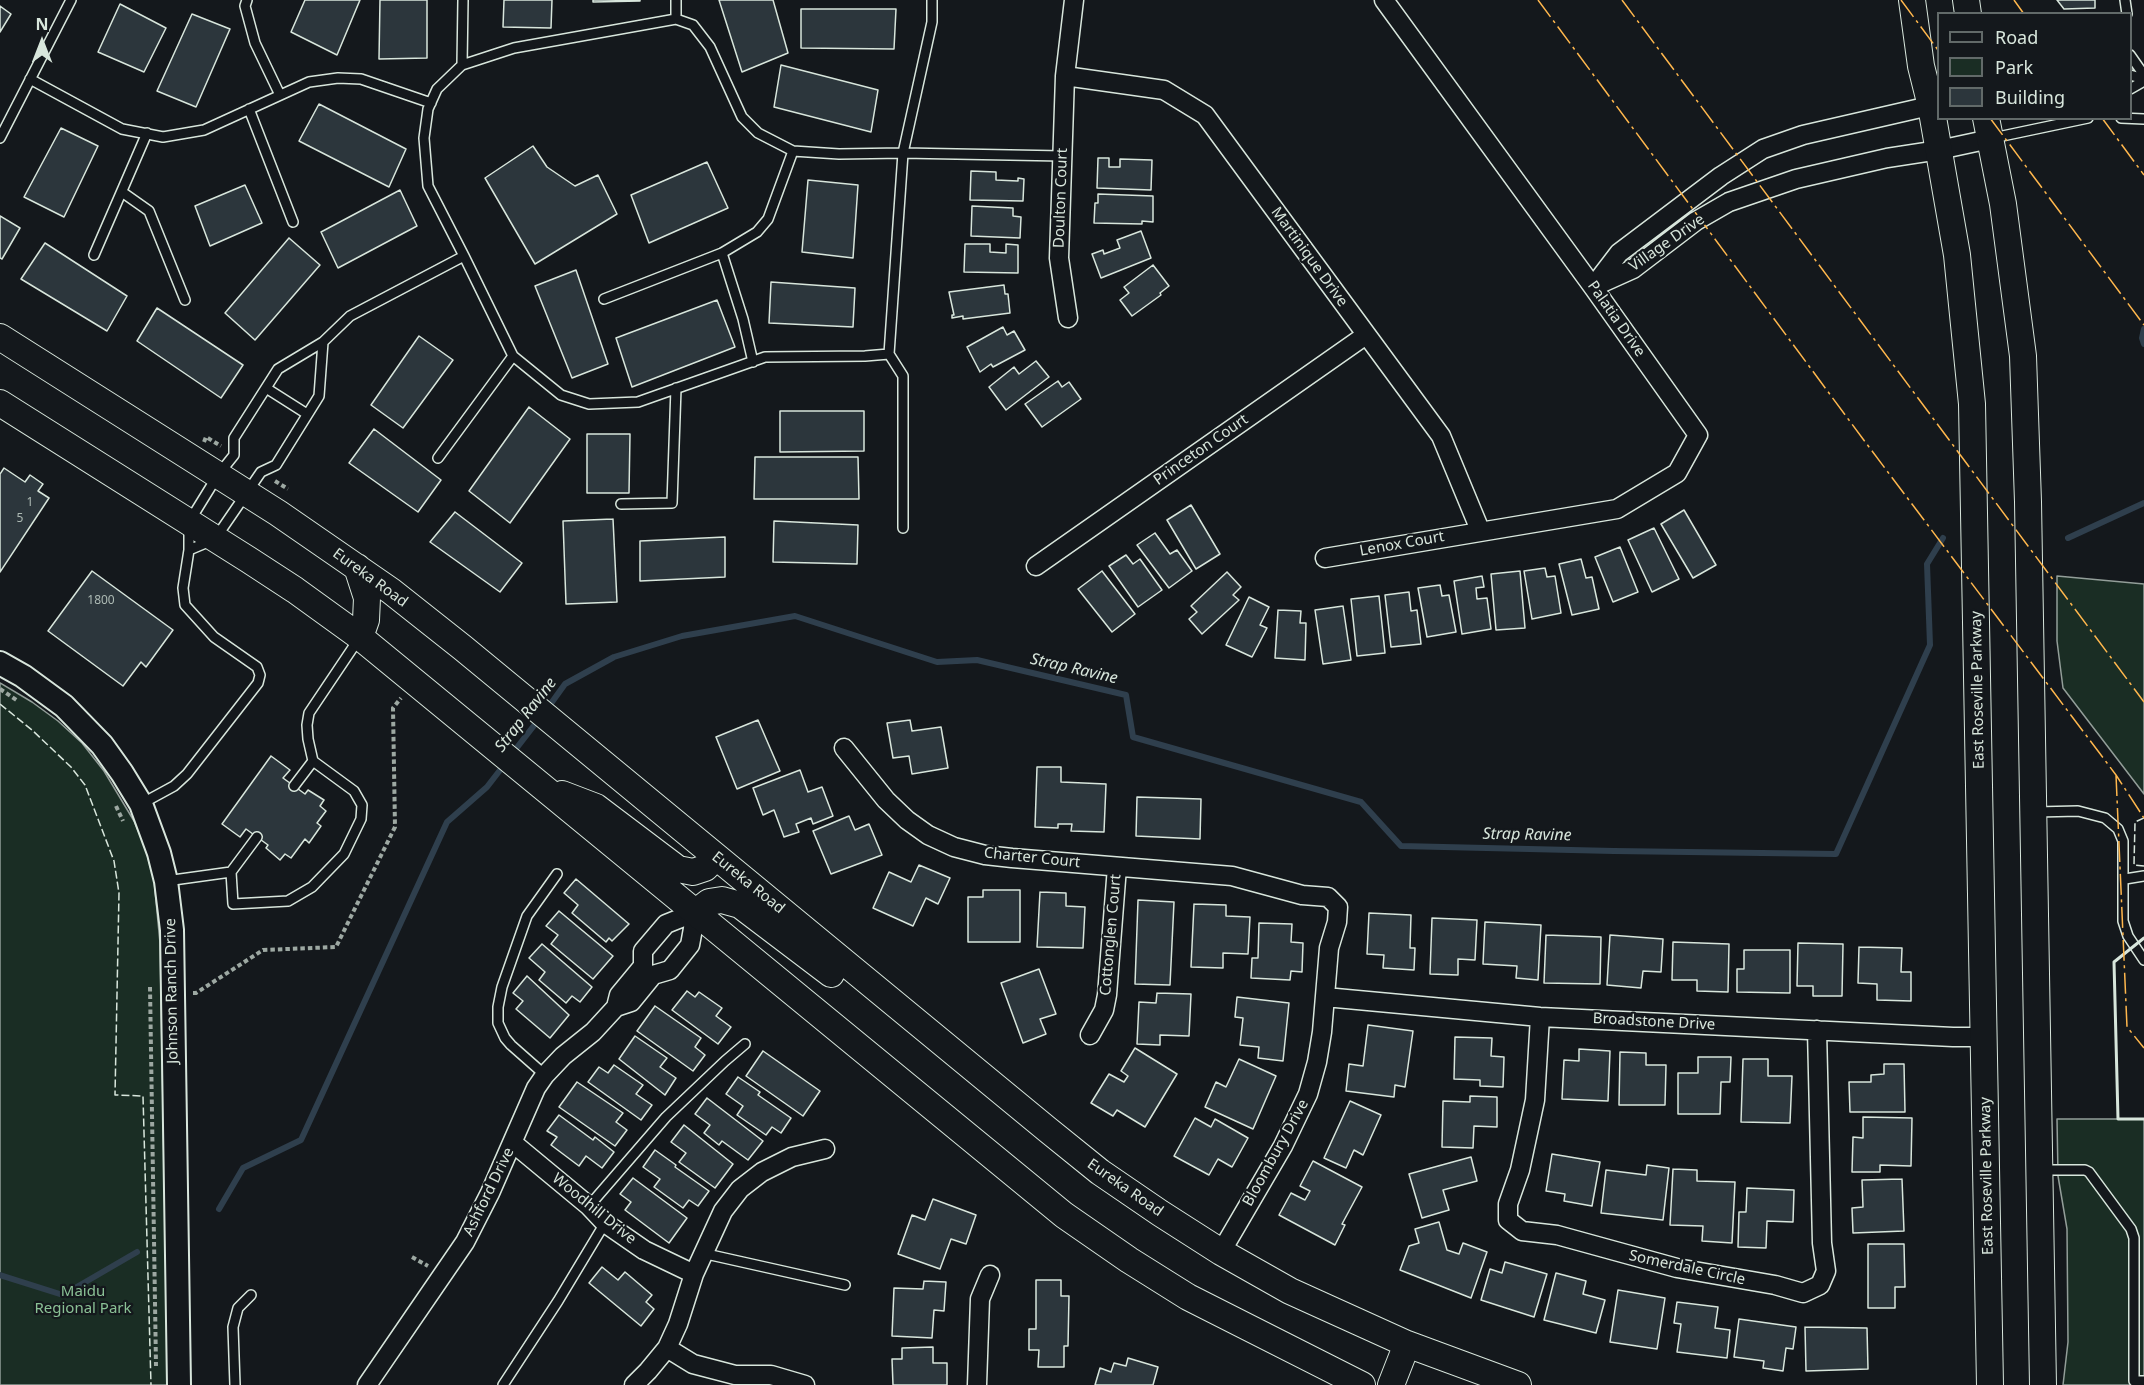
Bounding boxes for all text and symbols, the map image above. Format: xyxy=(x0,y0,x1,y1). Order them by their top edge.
north arrow xyxy=(12,12,72,72)
legend xyxy=(1937,12,2132,120)
text: N xyxy=(35,13,49,35)
text: Road xyxy=(1995,25,2038,49)
text: Park xyxy=(1995,55,2033,79)
text: Building xyxy=(1995,85,2065,109)
street label: Doulton Court xyxy=(1050,148,1072,248)
street label: Martinique Drive xyxy=(1267,204,1351,310)
street label: Village Drive xyxy=(1626,210,1708,276)
street label: Palatia Drive xyxy=(1583,278,1649,360)
street label: Princeton Court xyxy=(1150,411,1252,489)
house number: 1 xyxy=(27,496,33,510)
house number: 5 xyxy=(17,512,23,526)
street label: Lenox Court xyxy=(1358,528,1446,560)
street label: Eureka Road xyxy=(329,545,411,611)
house number: 1800 xyxy=(87,594,115,608)
street label: East Roseville Parkway xyxy=(1968,611,1988,769)
water label: Strap Ravine xyxy=(1028,650,1120,688)
water label: Strap Ravine xyxy=(491,674,561,756)
water label: Strap Ravine xyxy=(1482,825,1572,845)
street label: Charter Court xyxy=(983,844,1081,872)
street label: Eureka Road xyxy=(708,848,788,918)
street label: Cottonglen Court xyxy=(1097,874,1125,996)
street label: Johnson Ranch Drive xyxy=(162,918,182,1064)
street label: Broadstone Drive xyxy=(1592,1010,1716,1034)
street label: Bloombury Drive xyxy=(1239,1097,1313,1209)
street label: East Roseville Parkway xyxy=(1977,1097,1997,1255)
street label: Ashford Drive xyxy=(460,1145,518,1239)
street label: Eureka Road xyxy=(1084,1155,1166,1221)
street label: Woodhill Drive xyxy=(548,1170,640,1248)
street label: Somerdale Circle xyxy=(1627,1247,1747,1289)
park label: Maidu Regional Park xyxy=(34,1283,132,1318)

